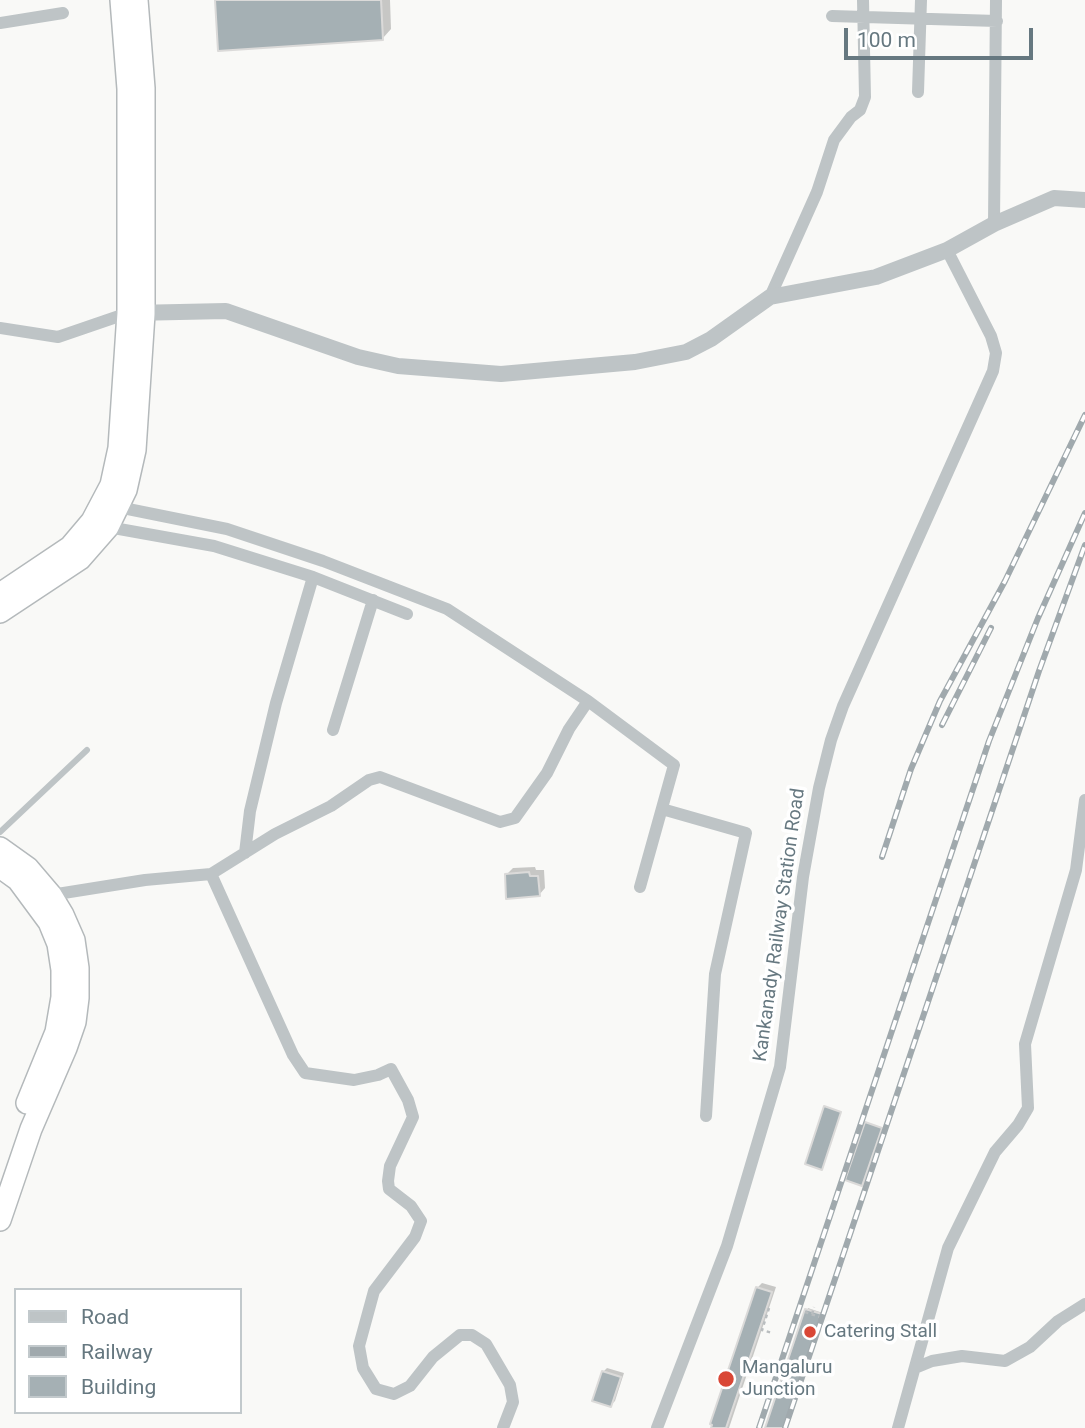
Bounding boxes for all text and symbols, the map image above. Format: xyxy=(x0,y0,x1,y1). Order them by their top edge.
scale bar xyxy=(847,14,1036,58)
text: 100 m xyxy=(857,28,916,52)
street label: Kankanady Railway Station Road xyxy=(750,787,810,1063)
legend xyxy=(14,1288,242,1414)
text: Road xyxy=(81,1305,129,1329)
place label: Catering Stall xyxy=(824,1321,937,1343)
marker: Catering Stall xyxy=(802,1324,818,1340)
text: Railway xyxy=(81,1340,153,1364)
place label: Mangaluru Junction xyxy=(742,1357,832,1401)
marker: Mangaluru Junction xyxy=(716,1369,736,1389)
text: Building xyxy=(81,1375,156,1399)

